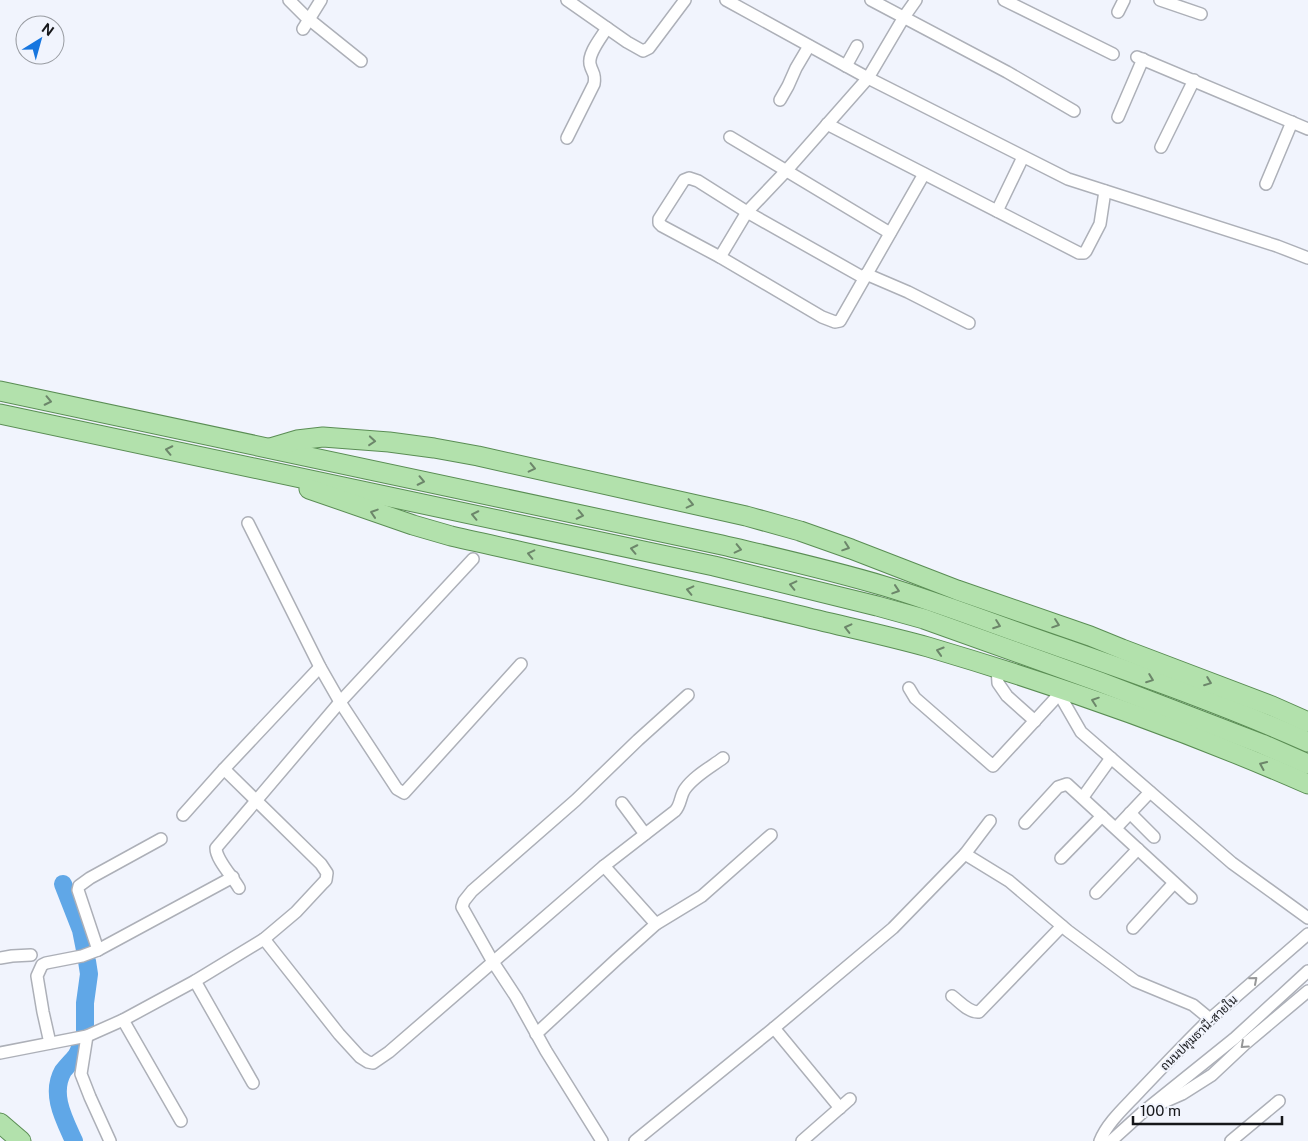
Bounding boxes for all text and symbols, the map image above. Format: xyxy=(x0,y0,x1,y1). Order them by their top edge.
north arrow xyxy=(15,15,65,65)
text: N xyxy=(39,20,57,39)
one-way arrow xyxy=(43,396,52,406)
one-way arrow xyxy=(368,435,376,446)
one-way arrow xyxy=(165,445,174,456)
one-way arrow xyxy=(527,462,536,473)
one-way arrow xyxy=(416,475,425,486)
one-way arrow xyxy=(686,498,694,509)
one-way arrow xyxy=(371,508,379,518)
one-way arrow xyxy=(575,509,584,520)
one-way arrow xyxy=(471,511,480,521)
one-way arrow xyxy=(842,541,850,551)
one-way arrow xyxy=(734,543,743,554)
one-way arrow xyxy=(630,545,638,555)
one-way arrow xyxy=(527,549,536,560)
one-way arrow xyxy=(788,580,797,591)
one-way arrow xyxy=(891,584,899,594)
one-way arrow xyxy=(686,585,694,596)
one-way arrow xyxy=(1052,618,1060,628)
one-way arrow xyxy=(992,619,1001,629)
one-way arrow xyxy=(843,623,852,634)
one-way arrow xyxy=(937,647,945,657)
one-way arrow xyxy=(1145,673,1154,683)
one-way arrow xyxy=(1203,676,1212,686)
one-way arrow xyxy=(1091,697,1100,707)
one-way arrow xyxy=(1259,760,1268,771)
one-way arrow xyxy=(1249,977,1258,986)
street label: ถนนปทุมธานี-สายใน xyxy=(1157,992,1242,1075)
one-way arrow xyxy=(1241,1039,1250,1048)
scale bar xyxy=(1133,1094,1282,1126)
text: 100 m xyxy=(1140,1102,1181,1119)

